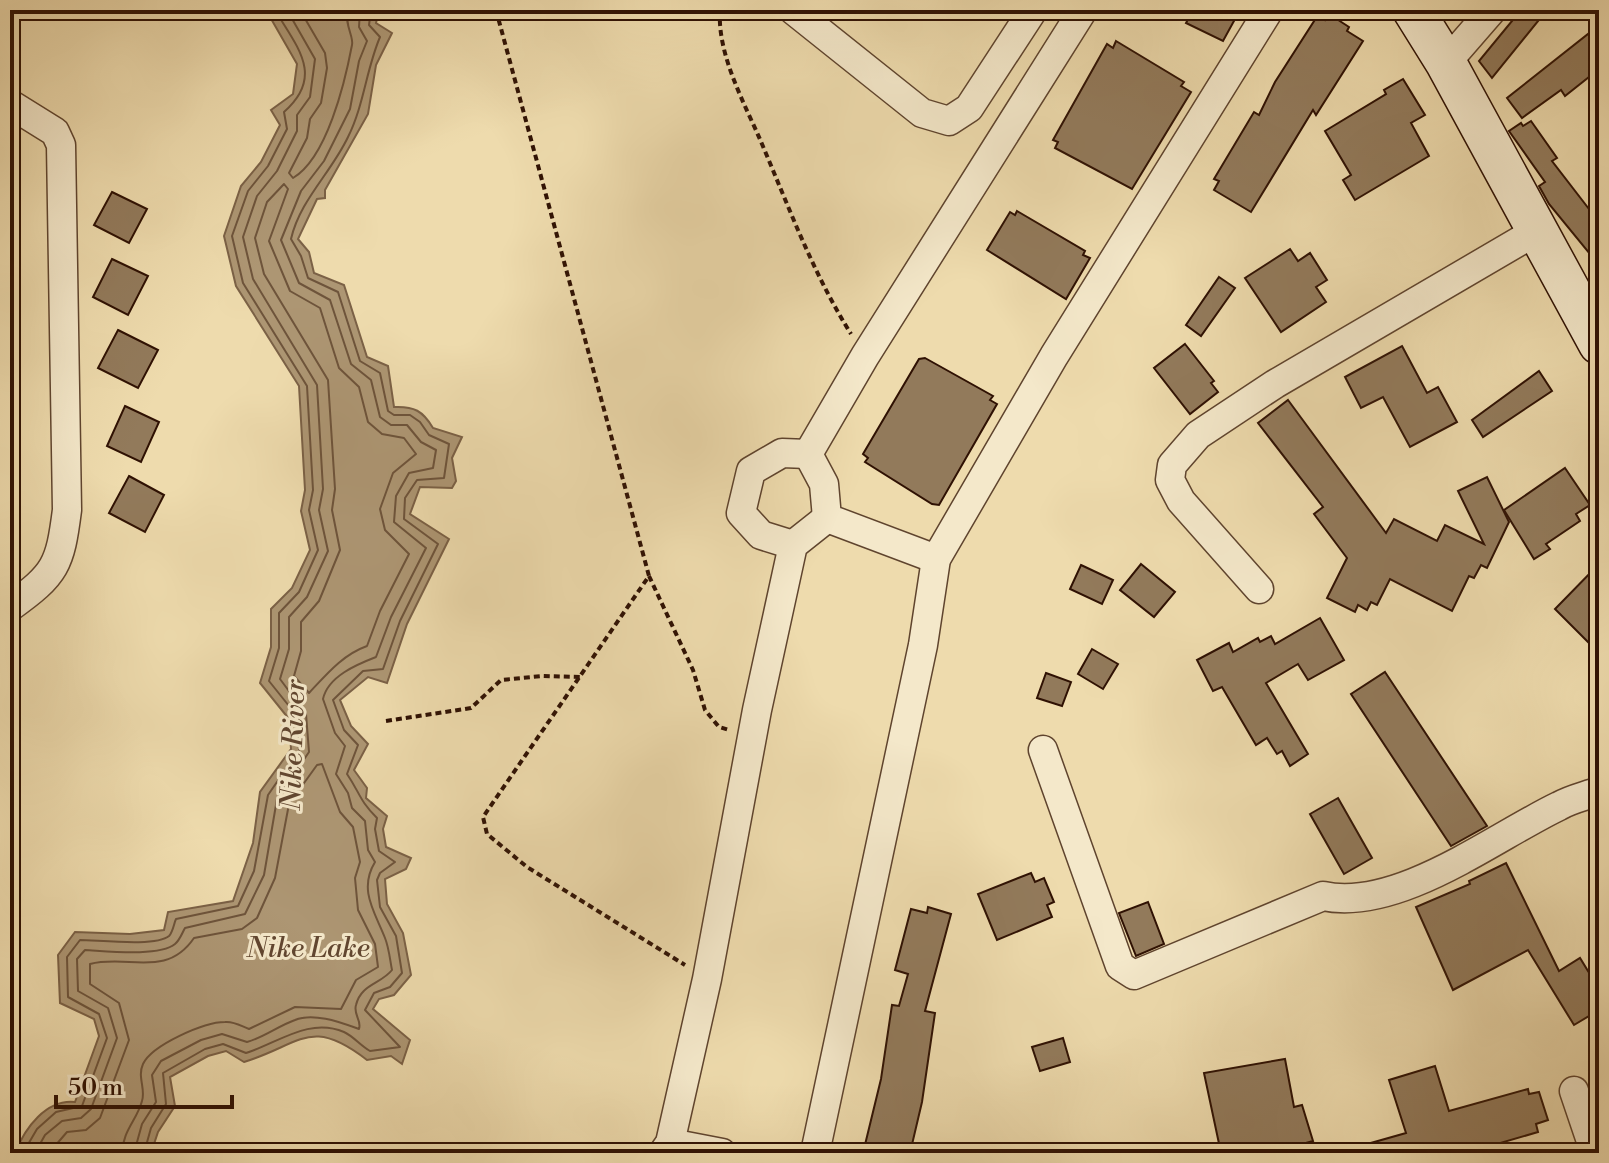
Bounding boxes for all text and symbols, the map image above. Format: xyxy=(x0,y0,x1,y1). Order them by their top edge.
water label: Nike River xyxy=(274,678,313,812)
water label: Nike Lake xyxy=(245,931,370,966)
scale bar xyxy=(56,1059,232,1109)
text: 50 m xyxy=(68,1073,123,1103)

